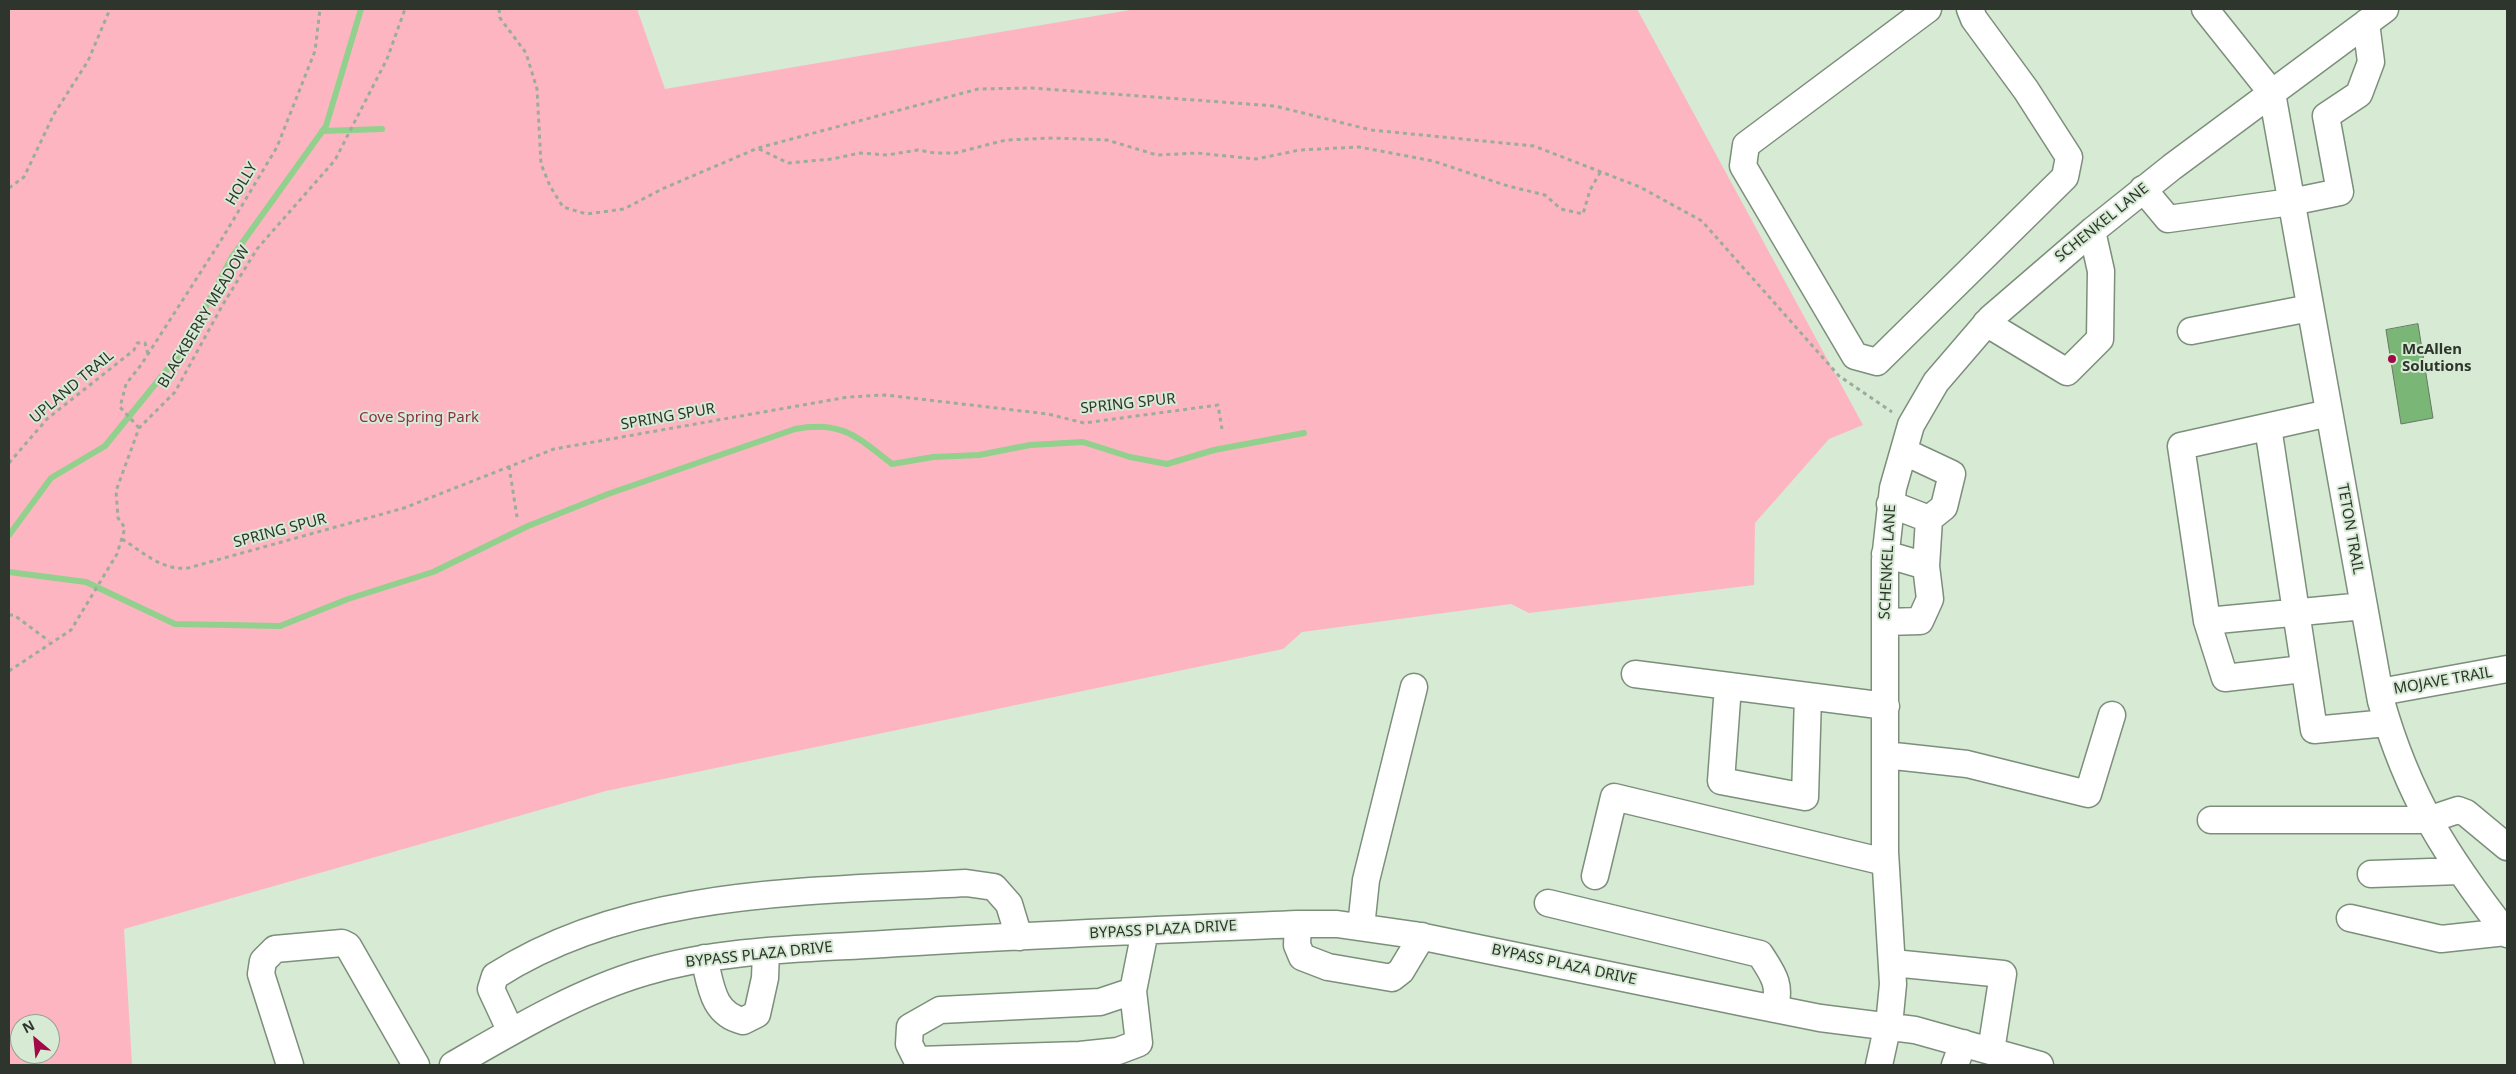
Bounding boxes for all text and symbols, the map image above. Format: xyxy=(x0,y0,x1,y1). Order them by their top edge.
street label: HOLLY xyxy=(222,159,262,209)
street label: SCHENKEL LANE xyxy=(2052,180,2152,266)
street label: BLACKBERRY MEADOW xyxy=(154,243,254,391)
place label: McAllen Solutions xyxy=(2402,341,2472,376)
street label: UPLAND TRAIL xyxy=(26,347,118,427)
marker: McAllen Solutions xyxy=(2386,353,2398,365)
street label: SPRING SPUR xyxy=(1080,390,1176,418)
street label: SPRING SPUR xyxy=(619,400,717,434)
park label: Cove Spring Park xyxy=(359,409,479,427)
street label: TETON TRAIL xyxy=(2333,482,2367,576)
street label: SCHENKEL LANE xyxy=(1876,504,1900,620)
street label: SPRING SPUR xyxy=(232,510,328,552)
street label: MOJAVE TRAIL xyxy=(2392,663,2494,699)
street label: BYPASS PLAZA DRIVE xyxy=(1089,917,1237,943)
street label: BYPASS PLAZA DRIVE xyxy=(685,938,833,972)
street label: BYPASS PLAZA DRIVE xyxy=(1490,941,1638,989)
north arrow xyxy=(10,1014,60,1064)
text: N xyxy=(19,1015,38,1037)

